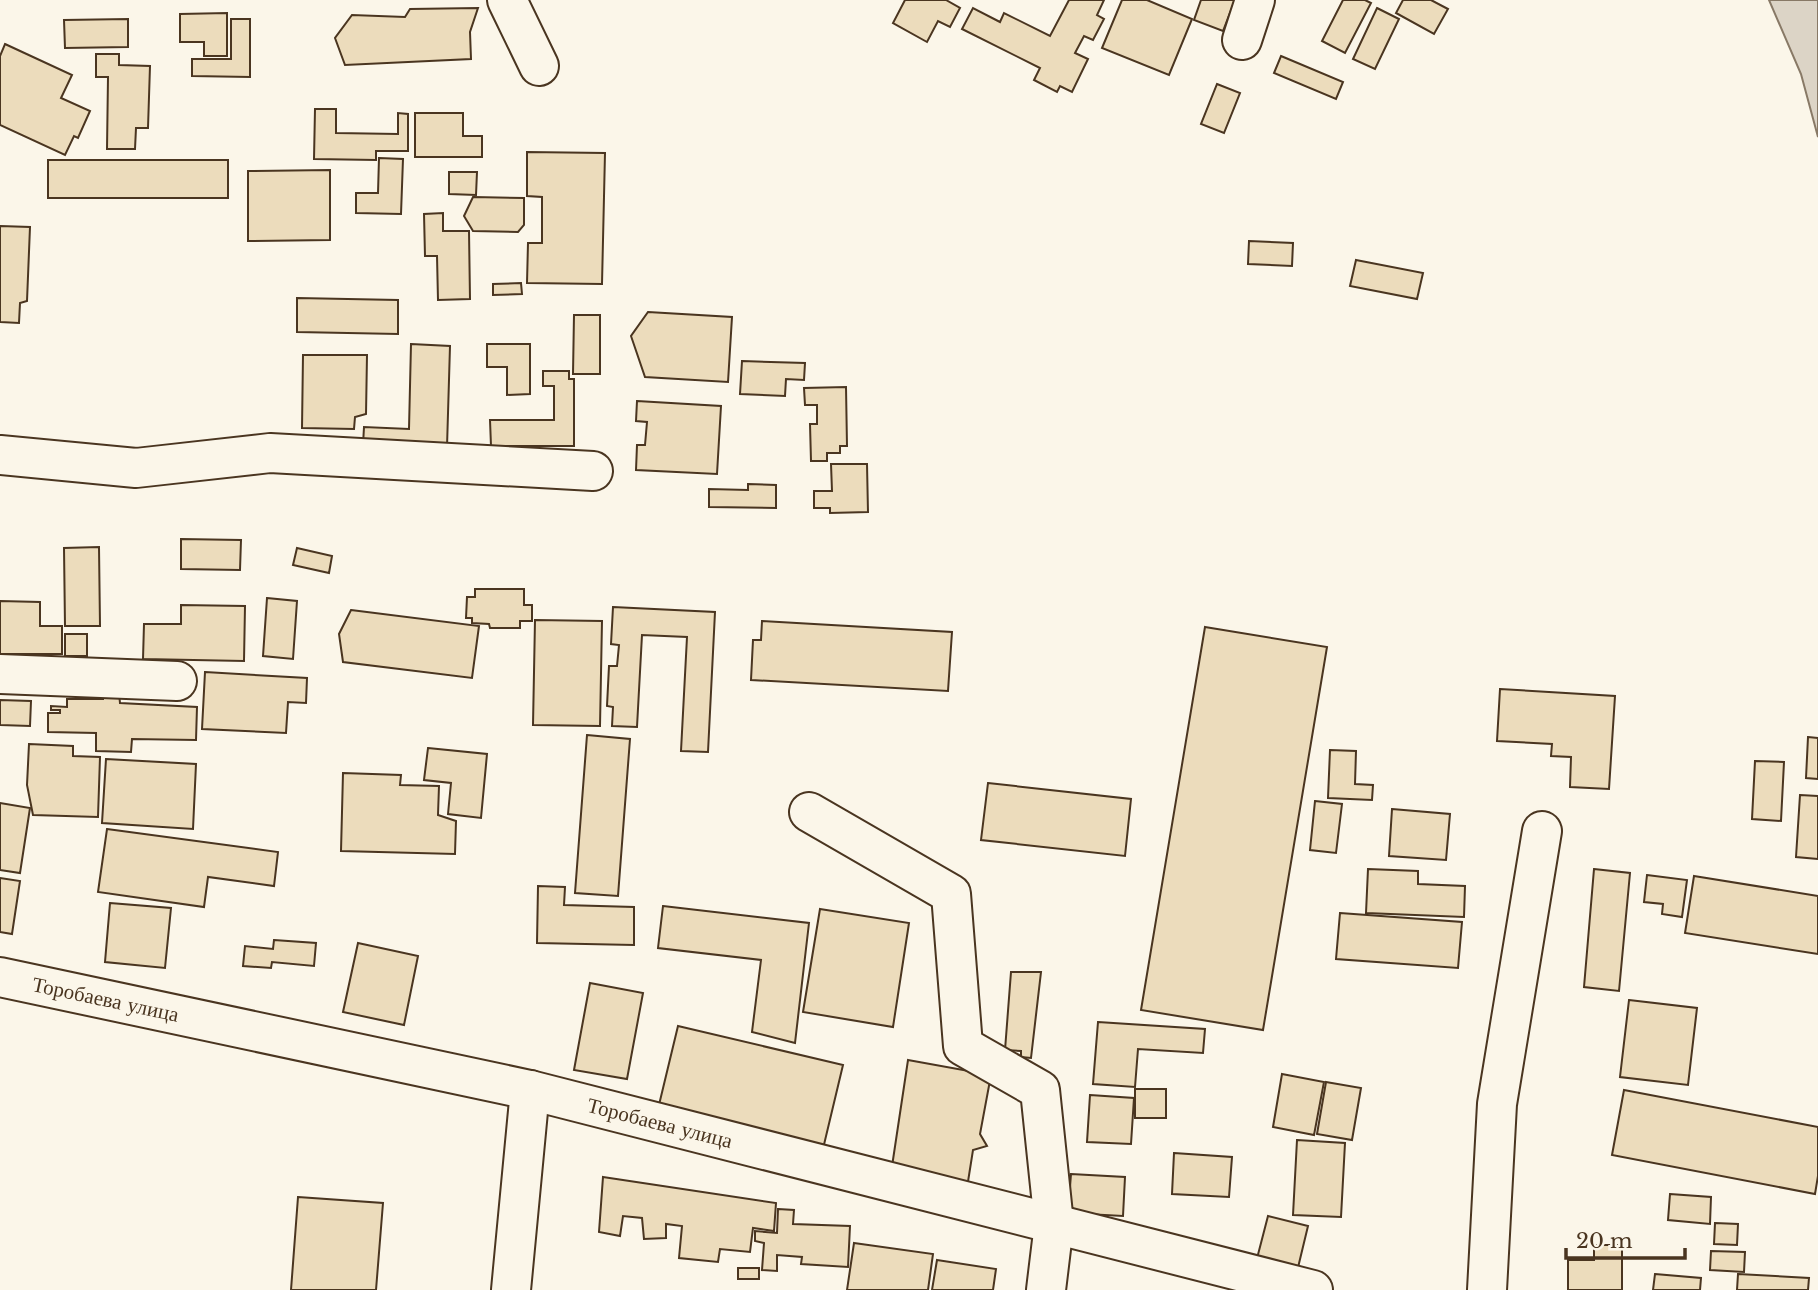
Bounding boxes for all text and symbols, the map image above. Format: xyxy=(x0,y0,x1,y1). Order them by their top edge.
street label: Торобаева улица xyxy=(30,971,182,1028)
street label: Торобаева улица xyxy=(585,1092,736,1154)
scale bar xyxy=(1566,1216,1685,1260)
text: 20 m xyxy=(1576,1228,1633,1254)

